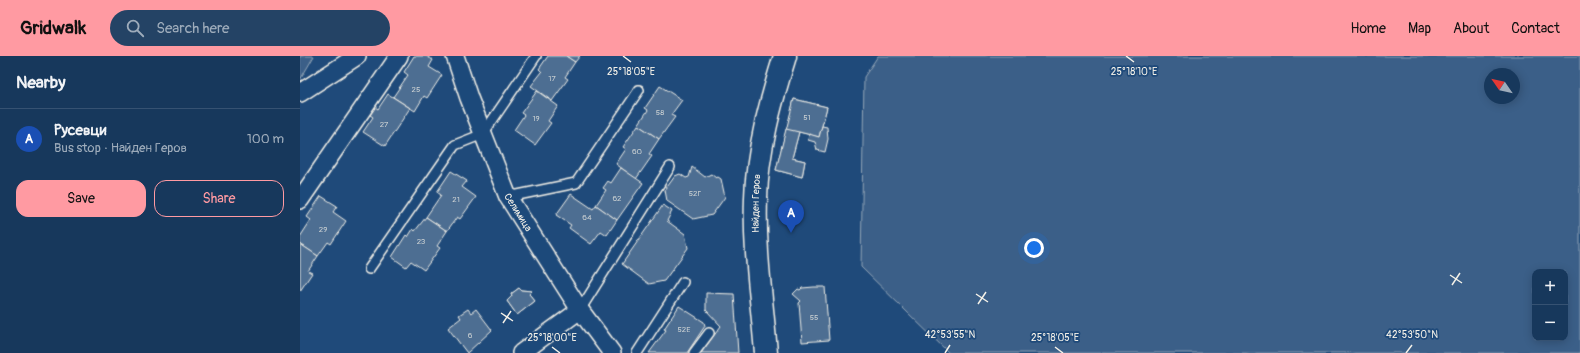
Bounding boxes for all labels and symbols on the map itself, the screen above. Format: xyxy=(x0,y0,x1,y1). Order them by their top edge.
text: 25°18'05"E xyxy=(607,66,655,78)
text: 25°18'10"E xyxy=(1111,66,1157,78)
north arrow xyxy=(1484,68,1520,104)
house number: 17 xyxy=(548,74,556,83)
house number: 25 xyxy=(412,85,420,94)
house number: 58 xyxy=(656,108,664,117)
house number: 51 xyxy=(803,113,811,122)
house number: 19 xyxy=(532,114,540,123)
house number: 27 xyxy=(380,120,389,129)
house number: 60 xyxy=(632,147,643,156)
street label: Найден Геров xyxy=(750,174,764,233)
house number: 52Г xyxy=(689,189,701,198)
street label: Селимица xyxy=(501,191,535,234)
house number: 62 xyxy=(612,194,622,203)
house number: 21 xyxy=(452,195,460,204)
pin: A xyxy=(778,200,804,233)
house number: 64 xyxy=(582,213,592,222)
house number: 29 xyxy=(319,225,327,234)
house number: 23 xyxy=(417,237,426,246)
your location xyxy=(1024,238,1044,258)
house number: 55 xyxy=(810,313,818,322)
house number: 52E xyxy=(678,325,690,334)
text: 42°53'55"N xyxy=(925,329,975,341)
text: 42°53'50"N xyxy=(1386,329,1438,341)
house number: 6 xyxy=(468,331,473,340)
text: 25°18'00"E xyxy=(527,332,577,344)
text: 25°18'05"E xyxy=(1031,332,1079,344)

